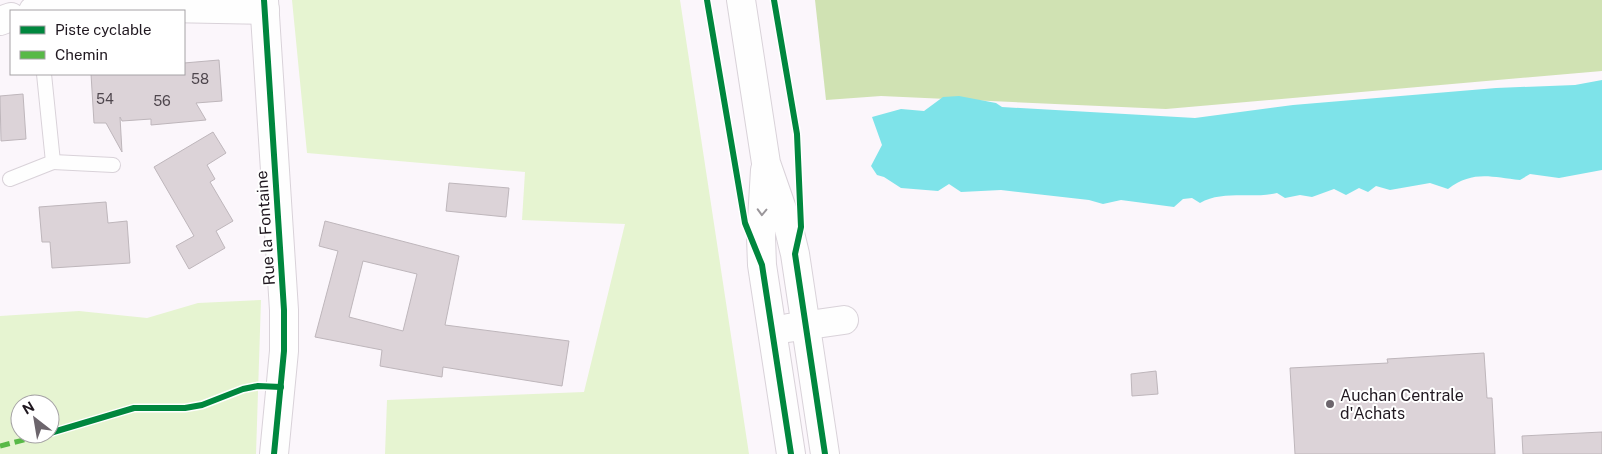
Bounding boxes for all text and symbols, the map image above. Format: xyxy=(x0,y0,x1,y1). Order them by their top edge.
legend xyxy=(10,10,185,75)
text: Piste cyclable xyxy=(55,21,152,38)
text: Chemin xyxy=(55,46,108,63)
house number: 58 xyxy=(191,71,209,87)
house number: 54 xyxy=(96,91,114,107)
house number: 56 xyxy=(153,93,171,109)
street label: Rue la Fontaine xyxy=(252,170,279,286)
one-way arrow xyxy=(756,208,767,216)
place label: Auchan Centrale d'Achats xyxy=(1340,386,1464,423)
north arrow xyxy=(10,394,60,444)
text: N xyxy=(19,398,37,418)
marker: Auchan Centrale d'Achats xyxy=(1324,398,1336,410)

